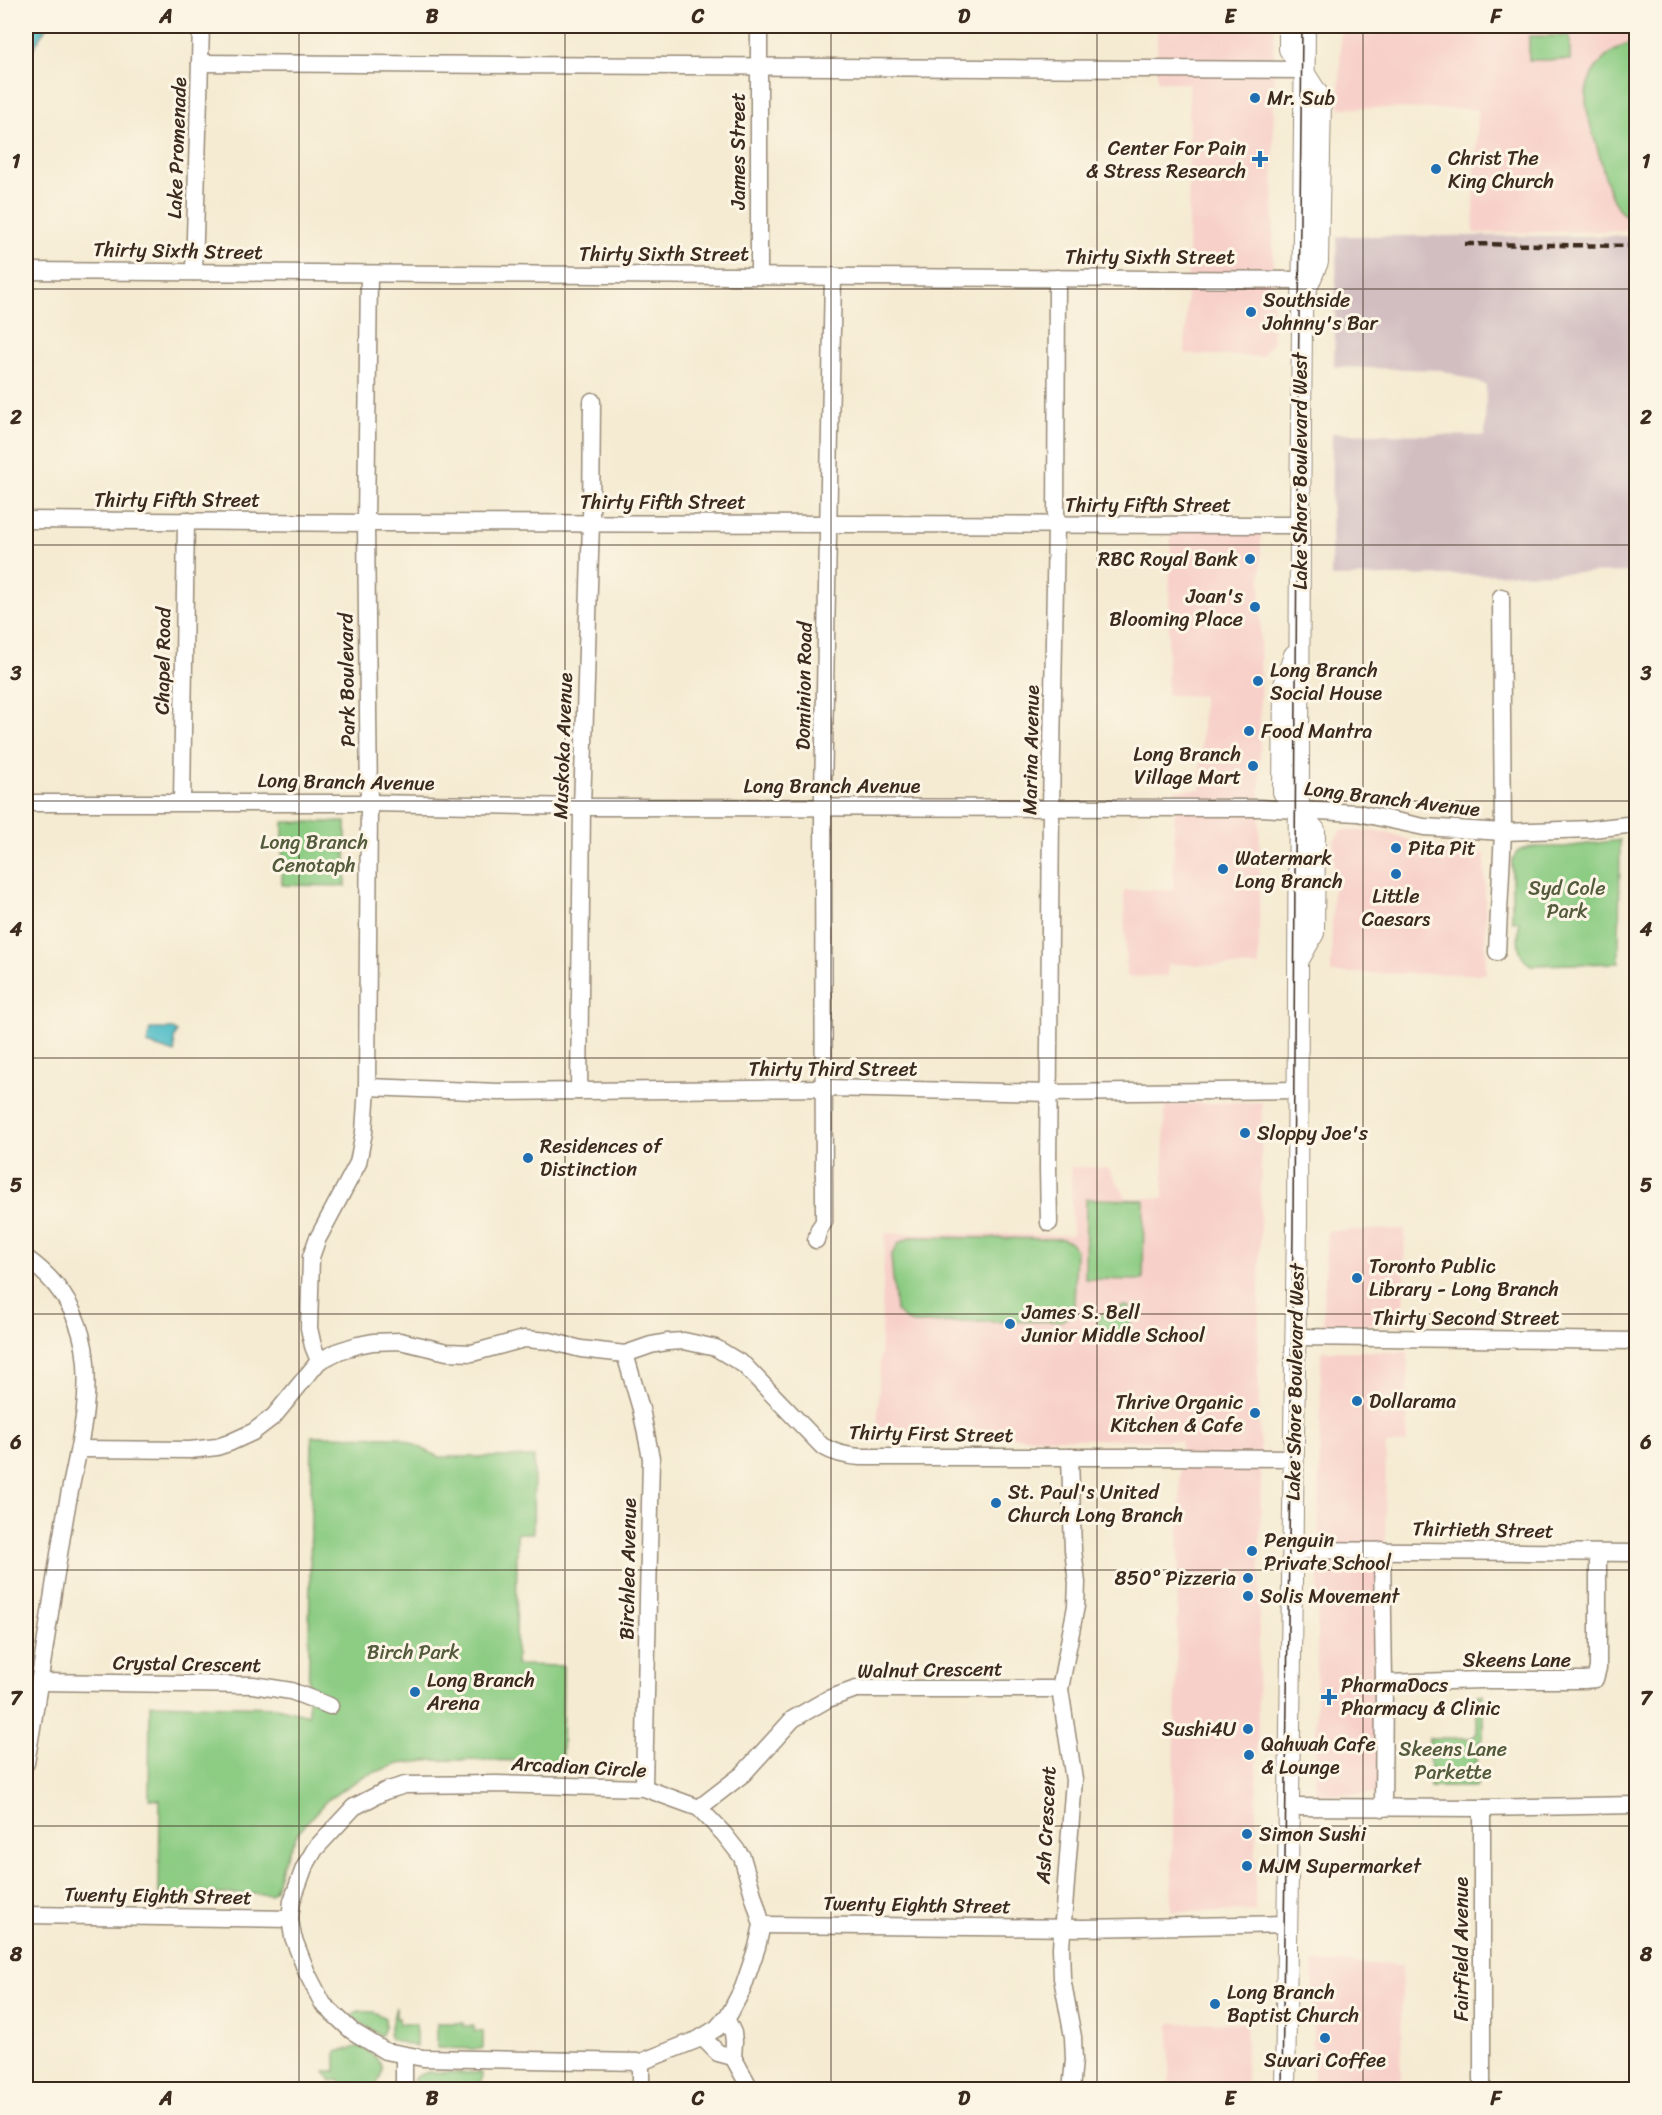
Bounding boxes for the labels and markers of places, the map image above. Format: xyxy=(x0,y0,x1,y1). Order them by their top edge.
place label: Mr. Sub xyxy=(1267,81,1335,116)
marker: Mr. Sub xyxy=(1248,91,1262,105)
place label: Center For Pain & Stress Research xyxy=(1086,131,1246,189)
place label: Christ The King Church xyxy=(1448,141,1554,199)
marker: Center For Pain & Stress Research xyxy=(1251,150,1269,168)
marker: Christ The King Church xyxy=(1429,162,1443,176)
place label: Southside Johnny's Bar xyxy=(1262,283,1379,341)
marker: Southside Johnny's Bar xyxy=(1244,305,1258,319)
place label: RBC Royal Bank xyxy=(1098,542,1238,577)
marker: RBC Royal Bank xyxy=(1243,552,1257,566)
place label: Joan's Blooming Place xyxy=(1109,579,1244,637)
marker: Joan's Blooming Place xyxy=(1248,600,1262,614)
place label: Long Branch Social House xyxy=(1270,653,1382,711)
marker: Long Branch Social House xyxy=(1251,674,1265,688)
place label: Food Mantra xyxy=(1261,714,1372,749)
marker: Food Mantra xyxy=(1242,724,1256,738)
place label: Long Branch Village Mart xyxy=(1133,737,1241,795)
marker: Long Branch Village Mart xyxy=(1246,759,1260,773)
place label: Pita Pit xyxy=(1408,831,1476,866)
place label: Watermark Long Branch xyxy=(1235,841,1343,899)
marker: Pita Pit xyxy=(1389,841,1403,855)
marker: Watermark Long Branch xyxy=(1216,862,1230,876)
marker: Little Caesars xyxy=(1389,867,1403,881)
place label: Little Caesars xyxy=(1362,879,1431,937)
place label: Sloppy Joe's xyxy=(1257,1116,1369,1151)
marker: Sloppy Joe's xyxy=(1238,1126,1252,1140)
place label: Residences of Distinction xyxy=(540,1129,664,1187)
marker: Residences of Distinction xyxy=(521,1151,535,1165)
place label: Toronto Public Library - Long Branch xyxy=(1369,1249,1559,1307)
marker: Toronto Public Library - Long Branch xyxy=(1350,1271,1364,1285)
place label: James S. Bell Junior Middle School xyxy=(1021,1295,1206,1353)
marker: James S. Bell Junior Middle School xyxy=(1003,1317,1017,1331)
place label: Dollarama xyxy=(1369,1384,1456,1419)
place label: Thrive Organic Kitchen & Cafe xyxy=(1111,1385,1243,1443)
marker: Dollarama xyxy=(1350,1394,1364,1408)
marker: Thrive Organic Kitchen & Cafe xyxy=(1248,1406,1262,1420)
place label: St. Paul's United Church Long Branch xyxy=(1008,1475,1183,1533)
marker: St. Paul's United Church Long Branch xyxy=(989,1496,1003,1510)
place label: Penguin Private School xyxy=(1264,1523,1391,1581)
marker: Penguin Private School xyxy=(1245,1544,1259,1558)
place label: 850° Pizzeria xyxy=(1115,1561,1236,1596)
marker: 850° Pizzeria xyxy=(1241,1571,1255,1585)
place label: Solis Movement xyxy=(1260,1579,1400,1614)
marker: Solis Movement xyxy=(1241,1589,1255,1603)
place label: Long Branch Arena xyxy=(426,1663,535,1721)
place label: PharmaDocs Pharmacy & Clinic xyxy=(1341,1668,1501,1726)
marker: Long Branch Arena xyxy=(408,1685,422,1699)
marker: PharmaDocs Pharmacy & Clinic xyxy=(1322,1690,1336,1704)
place label: Sushi4U xyxy=(1162,1712,1237,1747)
marker: Sushi4U xyxy=(1241,1722,1255,1736)
place label: Qahwah Cafe & Lounge xyxy=(1261,1727,1376,1785)
marker: Qahwah Cafe & Lounge xyxy=(1242,1748,1256,1762)
place label: Simon Sushi xyxy=(1259,1817,1368,1852)
marker: Simon Sushi xyxy=(1240,1827,1254,1841)
place label: MJM Supermarket xyxy=(1259,1849,1422,1884)
marker: MJM Supermarket xyxy=(1240,1859,1254,1873)
place label: Long Branch Baptist Church xyxy=(1227,1975,1359,2033)
marker: Long Branch Baptist Church xyxy=(1208,1997,1222,2011)
marker: Suvari Coffee xyxy=(1318,2031,1332,2045)
place label: Suvari Coffee xyxy=(1264,2043,1386,2078)

